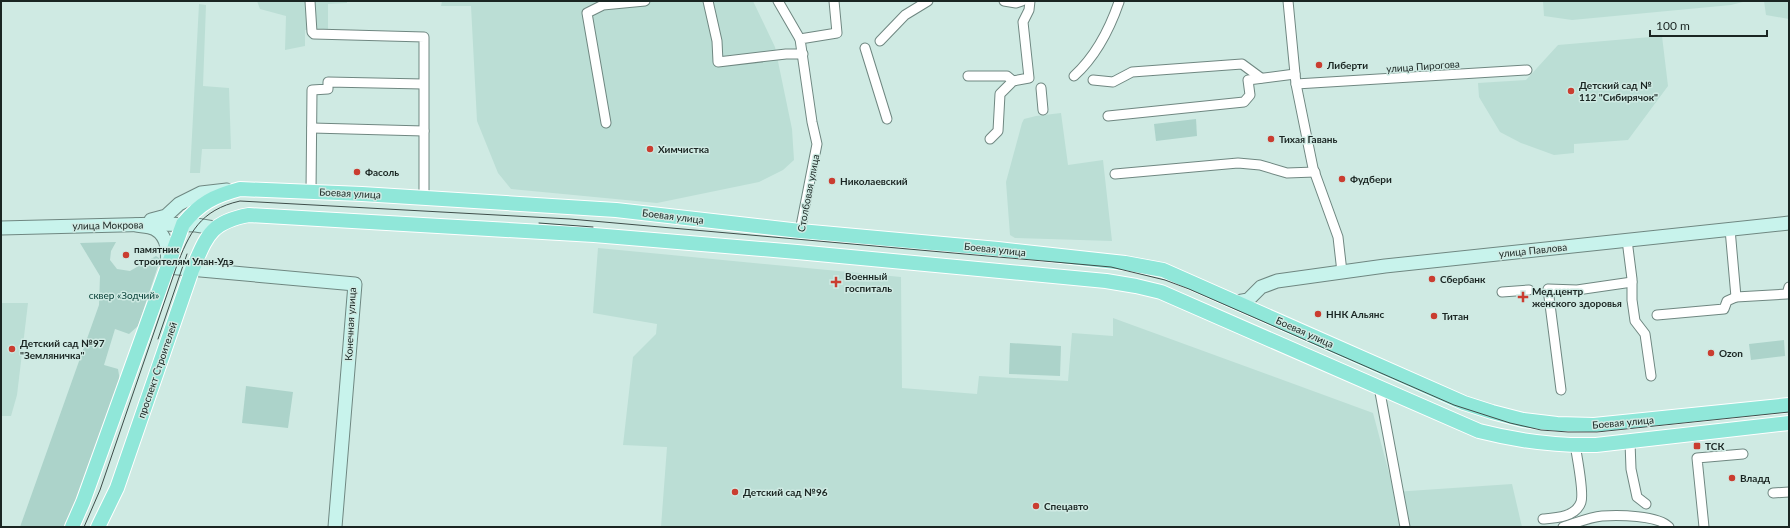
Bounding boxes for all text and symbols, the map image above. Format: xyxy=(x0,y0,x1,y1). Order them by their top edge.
scale bar xyxy=(1650,12,1767,38)
text: 100 m xyxy=(1656,18,1690,33)
street label: улица Пирогова xyxy=(1386,57,1460,75)
place label: Либерти xyxy=(1326,59,1368,71)
marker: Либерти xyxy=(1314,60,1324,70)
place label: Детский сад № 112 "Сибирячок" xyxy=(1579,79,1658,103)
marker: Детский сад № 112 "Сибирячок" xyxy=(1566,86,1576,96)
place label: Тихая Гавань xyxy=(1279,133,1337,145)
marker: Тихая Гавань xyxy=(1266,134,1276,144)
place label: Химчистка xyxy=(658,143,709,155)
marker: Химчистка xyxy=(645,144,655,154)
street label: Столбовая улица xyxy=(795,153,821,233)
place label: Фасоль xyxy=(365,166,399,178)
marker: Фасоль xyxy=(352,167,362,177)
place label: Фудбери xyxy=(1350,173,1392,185)
marker: Фудбери xyxy=(1337,174,1347,184)
place label: Николаевский xyxy=(840,175,908,187)
marker: Николаевский xyxy=(827,176,837,186)
street label: Боевая улица xyxy=(319,185,381,201)
street label: Боевая улица xyxy=(642,206,704,226)
street label: улица Мокрова xyxy=(72,218,144,232)
street label: Боевая улица xyxy=(964,240,1026,258)
street label: улица Павлова xyxy=(1498,240,1568,260)
place label: памятник строителям Улан-Удэ xyxy=(134,243,234,267)
marker: памятник строителям Улан-Удэ xyxy=(121,250,131,260)
place label: Военный госпиталь xyxy=(845,270,892,294)
place label: Сбербанк xyxy=(1440,273,1486,285)
marker: Сбербанк xyxy=(1427,274,1437,284)
marker: Военный госпиталь xyxy=(830,276,842,288)
place label: Мед.центр женского здоровья xyxy=(1532,285,1622,309)
street label: Конечная улица xyxy=(342,287,358,361)
park label: сквер «Зодчий» xyxy=(89,289,159,301)
marker: Мед.центр женского здоровья xyxy=(1517,291,1529,303)
place label: ННК Альянс xyxy=(1326,308,1384,320)
marker: ННК Альянс xyxy=(1313,309,1323,319)
place label: Титан xyxy=(1442,310,1469,322)
marker: Титан xyxy=(1429,311,1439,321)
street label: Боевая улица xyxy=(1274,314,1336,350)
street label: проспект Строителей xyxy=(135,320,179,420)
place label: Детский сад №97 "Земляничка" xyxy=(20,337,105,361)
marker: Детский сад №97 "Земляничка" xyxy=(7,344,17,354)
place label: Ozon xyxy=(1719,347,1743,359)
marker: Ozon xyxy=(1706,348,1716,358)
street label: Боевая улица xyxy=(1592,413,1654,431)
place label: ТСК xyxy=(1705,440,1724,452)
marker: ТСК xyxy=(1692,441,1702,451)
place label: Владд xyxy=(1740,472,1771,484)
marker: Владд xyxy=(1727,473,1737,483)
place label: Детский сад №96 xyxy=(743,486,828,498)
marker: Детский сад №96 xyxy=(730,487,740,497)
place label: Спецавто xyxy=(1044,500,1089,512)
marker: Спецавто xyxy=(1031,501,1041,511)

